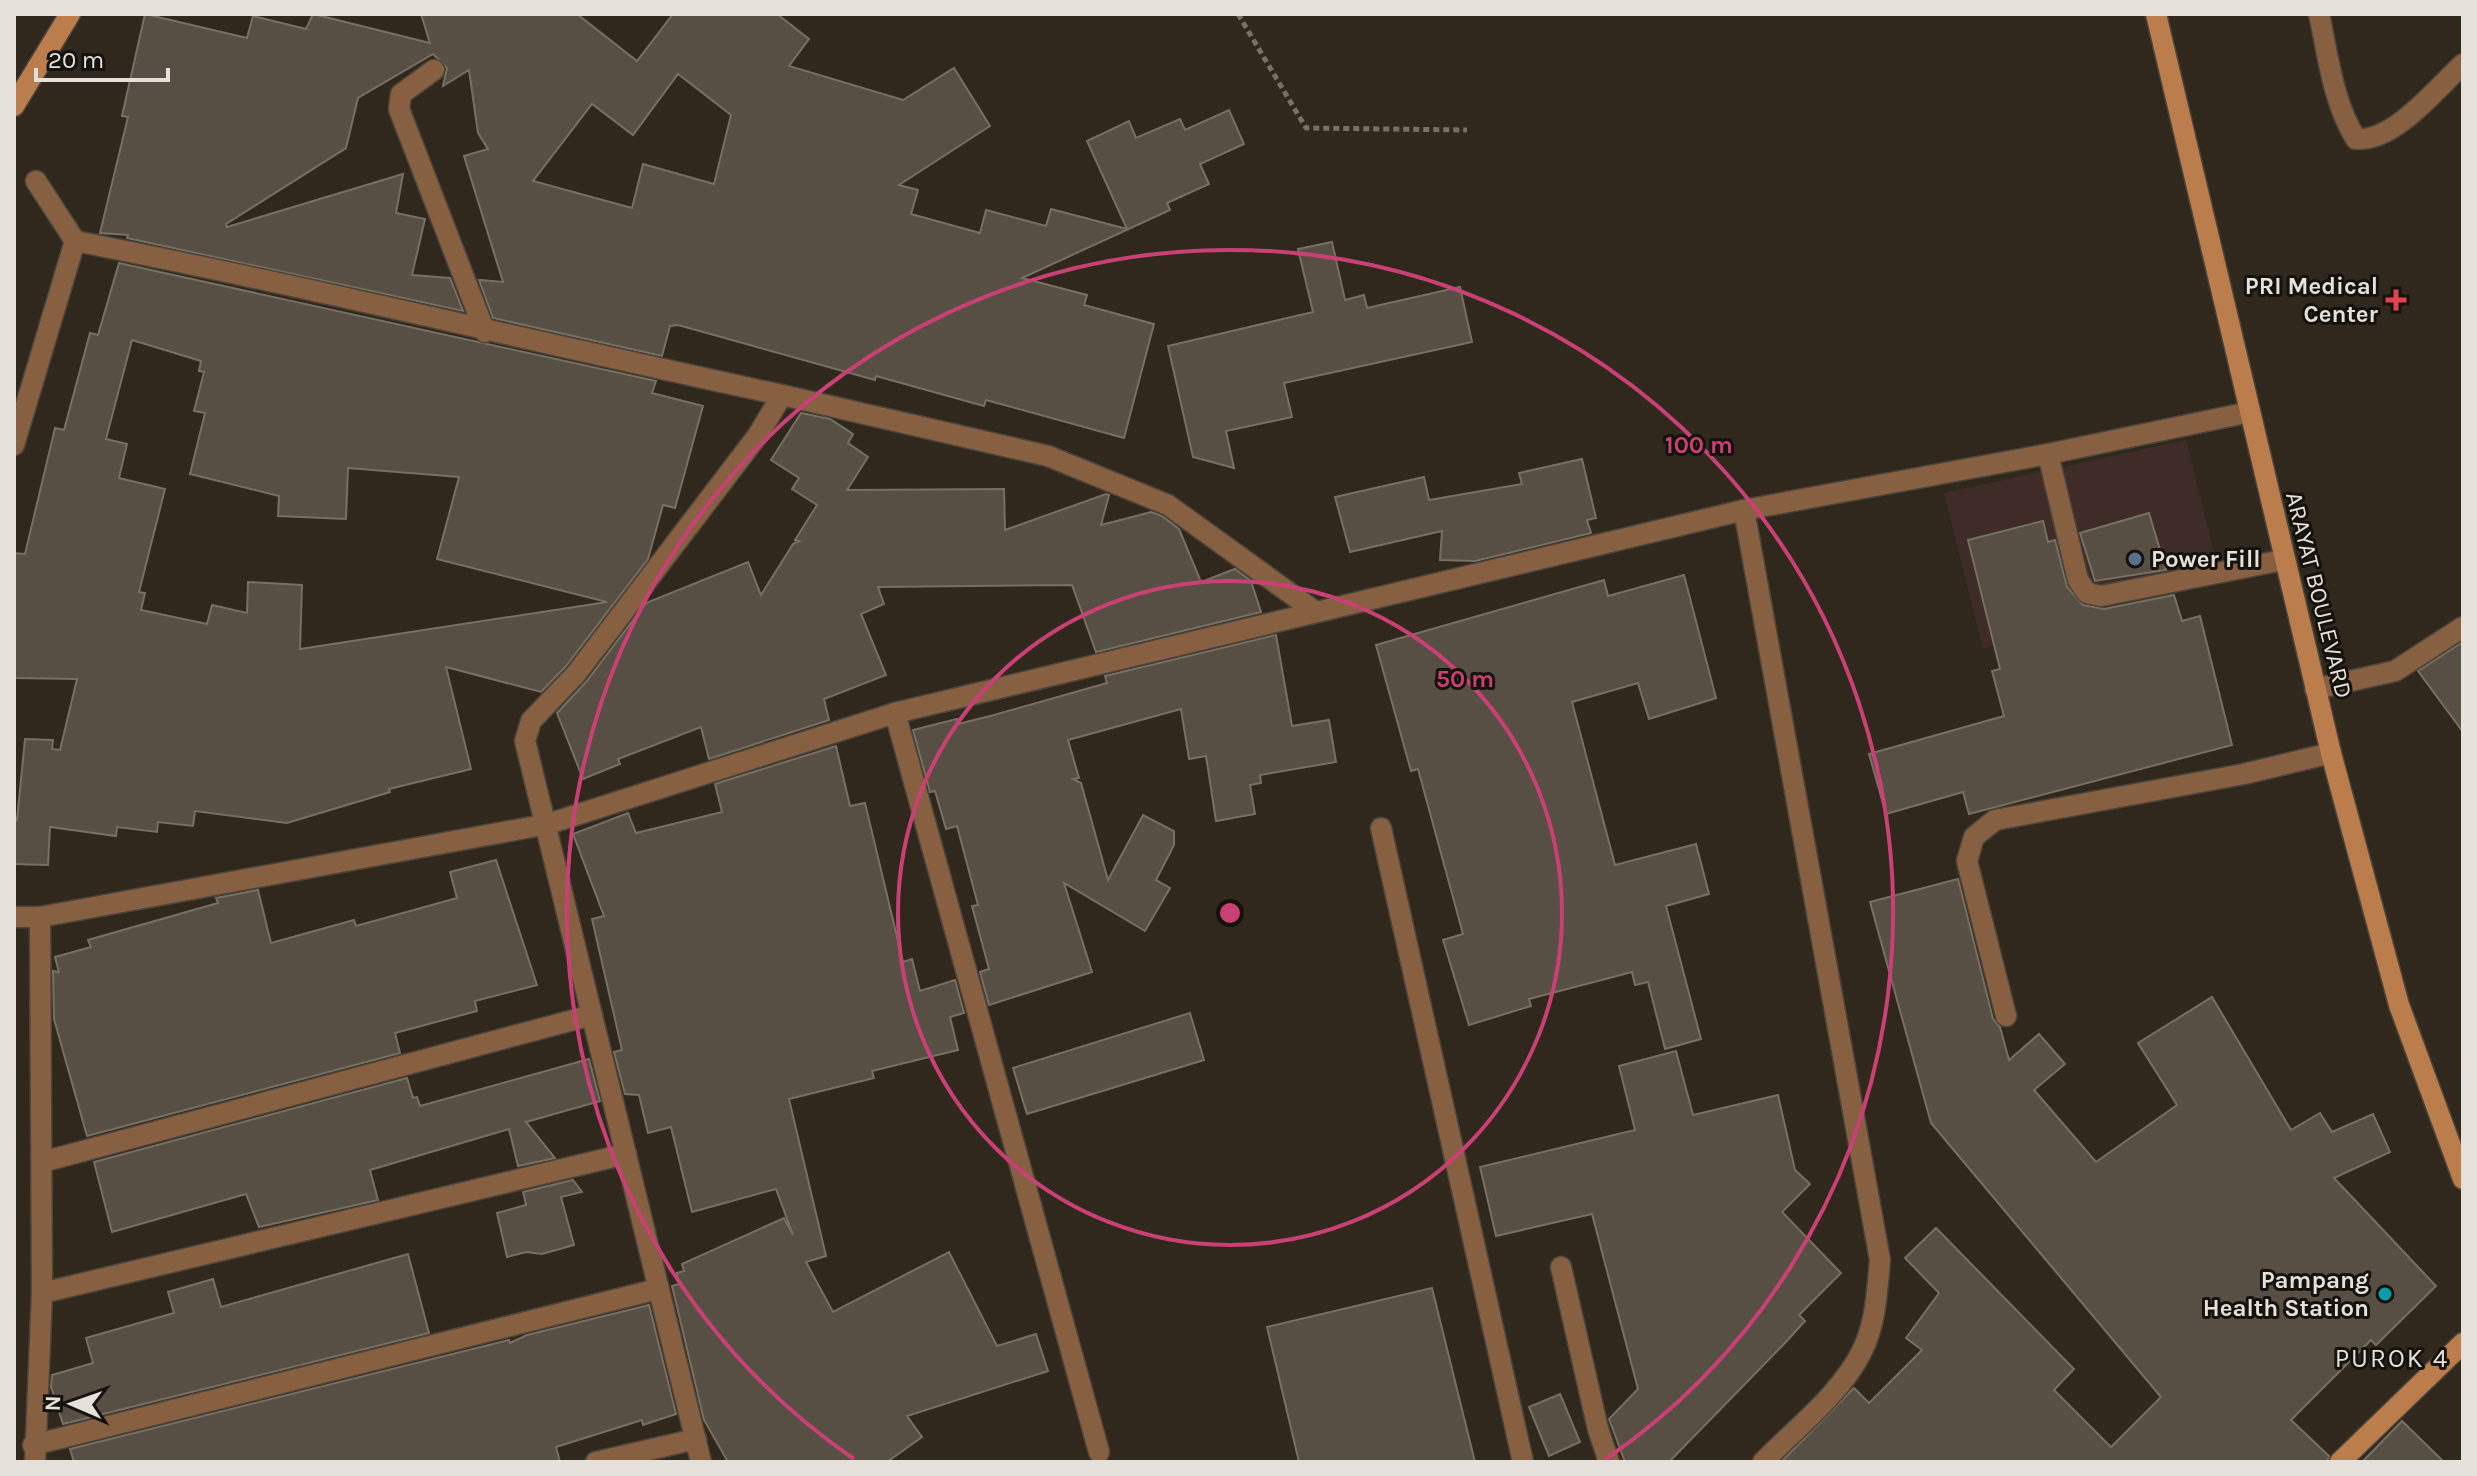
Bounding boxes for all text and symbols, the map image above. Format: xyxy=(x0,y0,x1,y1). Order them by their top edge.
scale bar xyxy=(36,32,168,82)
text: 20 m xyxy=(48,46,104,74)
place label: PRI Medical Center xyxy=(2245,272,2379,328)
marker: PRI Medical Center xyxy=(2385,289,2407,311)
text: 100 m xyxy=(1665,431,1733,459)
street label: ARAYAT BOULEVARD xyxy=(2280,489,2358,701)
place label: Power Fill xyxy=(2151,545,2261,573)
marker: Power Fill xyxy=(2126,550,2144,568)
text: 50 m xyxy=(1436,665,1494,693)
centre of rings xyxy=(1216,899,1244,927)
place label: Pampang Health Station xyxy=(2203,1266,2369,1322)
marker: Pampang Health Station xyxy=(2376,1285,2394,1303)
district label: PUROK 4 xyxy=(2335,1343,2449,1374)
north arrow xyxy=(32,1364,112,1444)
text: N xyxy=(40,1395,66,1412)

